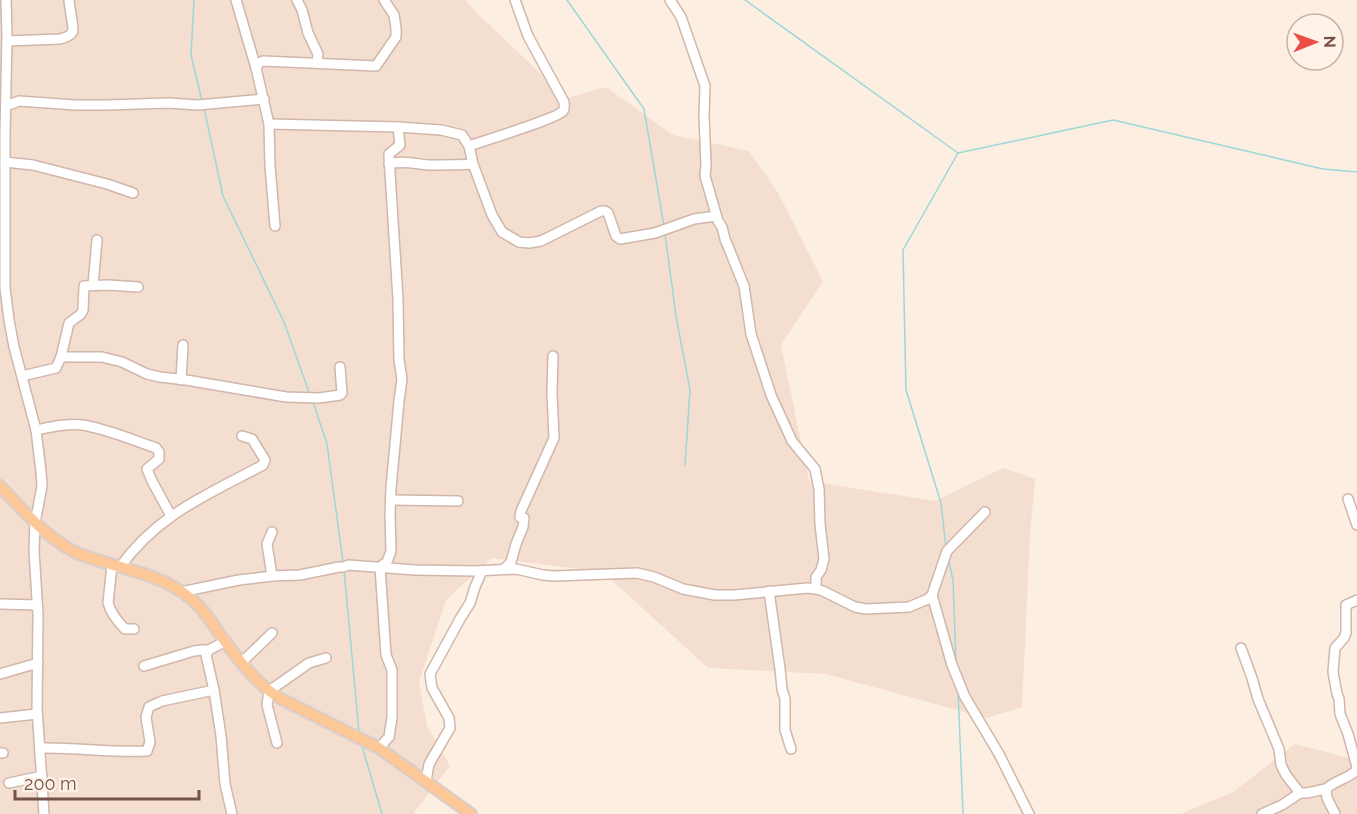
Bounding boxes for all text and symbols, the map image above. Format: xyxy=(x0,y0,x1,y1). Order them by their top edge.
north arrow xyxy=(1285,12,1345,72)
text: N xyxy=(1320,35,1339,48)
scale bar xyxy=(15,763,200,801)
text: 200 m xyxy=(24,773,77,794)

